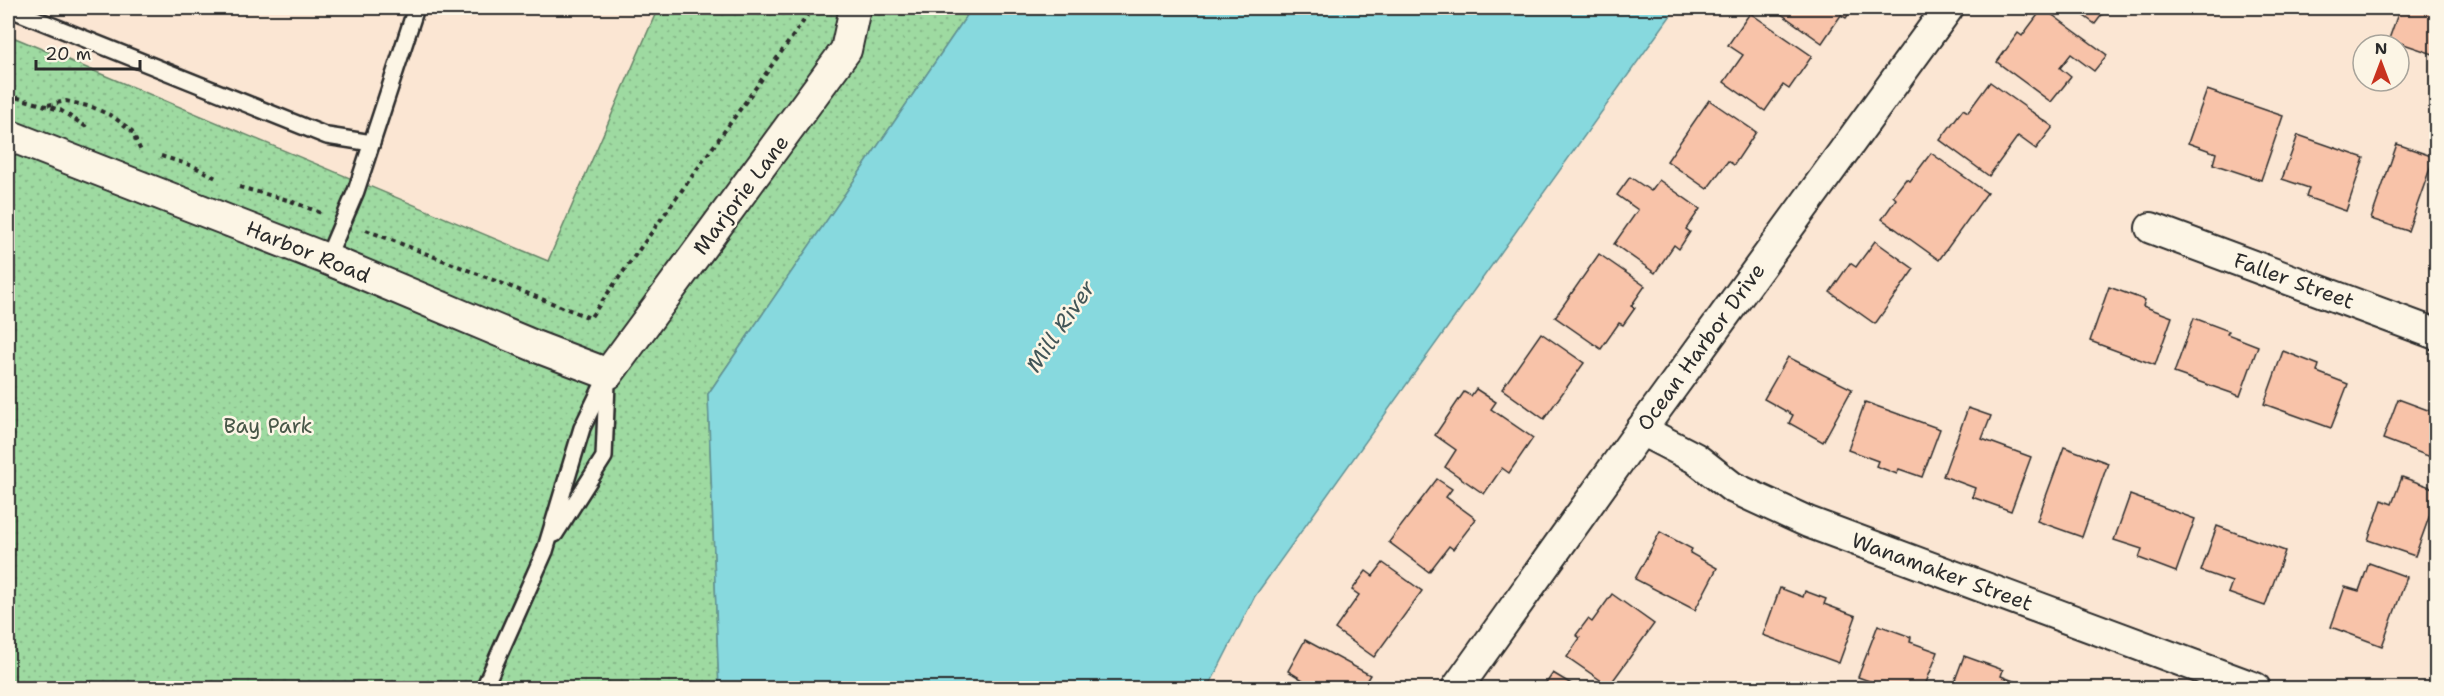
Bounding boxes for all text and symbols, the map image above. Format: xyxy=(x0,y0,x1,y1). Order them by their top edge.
scale bar xyxy=(36,33,140,71)
north arrow xyxy=(2351,33,2411,93)
text: N xyxy=(2375,38,2387,59)
text: 20 m xyxy=(45,42,91,66)
street label: Marjorie Lane xyxy=(687,129,795,261)
street label: Harbor Road xyxy=(242,214,374,290)
street label: Faller Street xyxy=(2230,246,2358,316)
street label: Ocean Harbor Drive xyxy=(1631,258,1771,436)
water label: Mill River xyxy=(1019,274,1102,378)
park label: Bay Park xyxy=(223,412,313,440)
street label: Wanamaker Street xyxy=(1848,526,2036,618)

